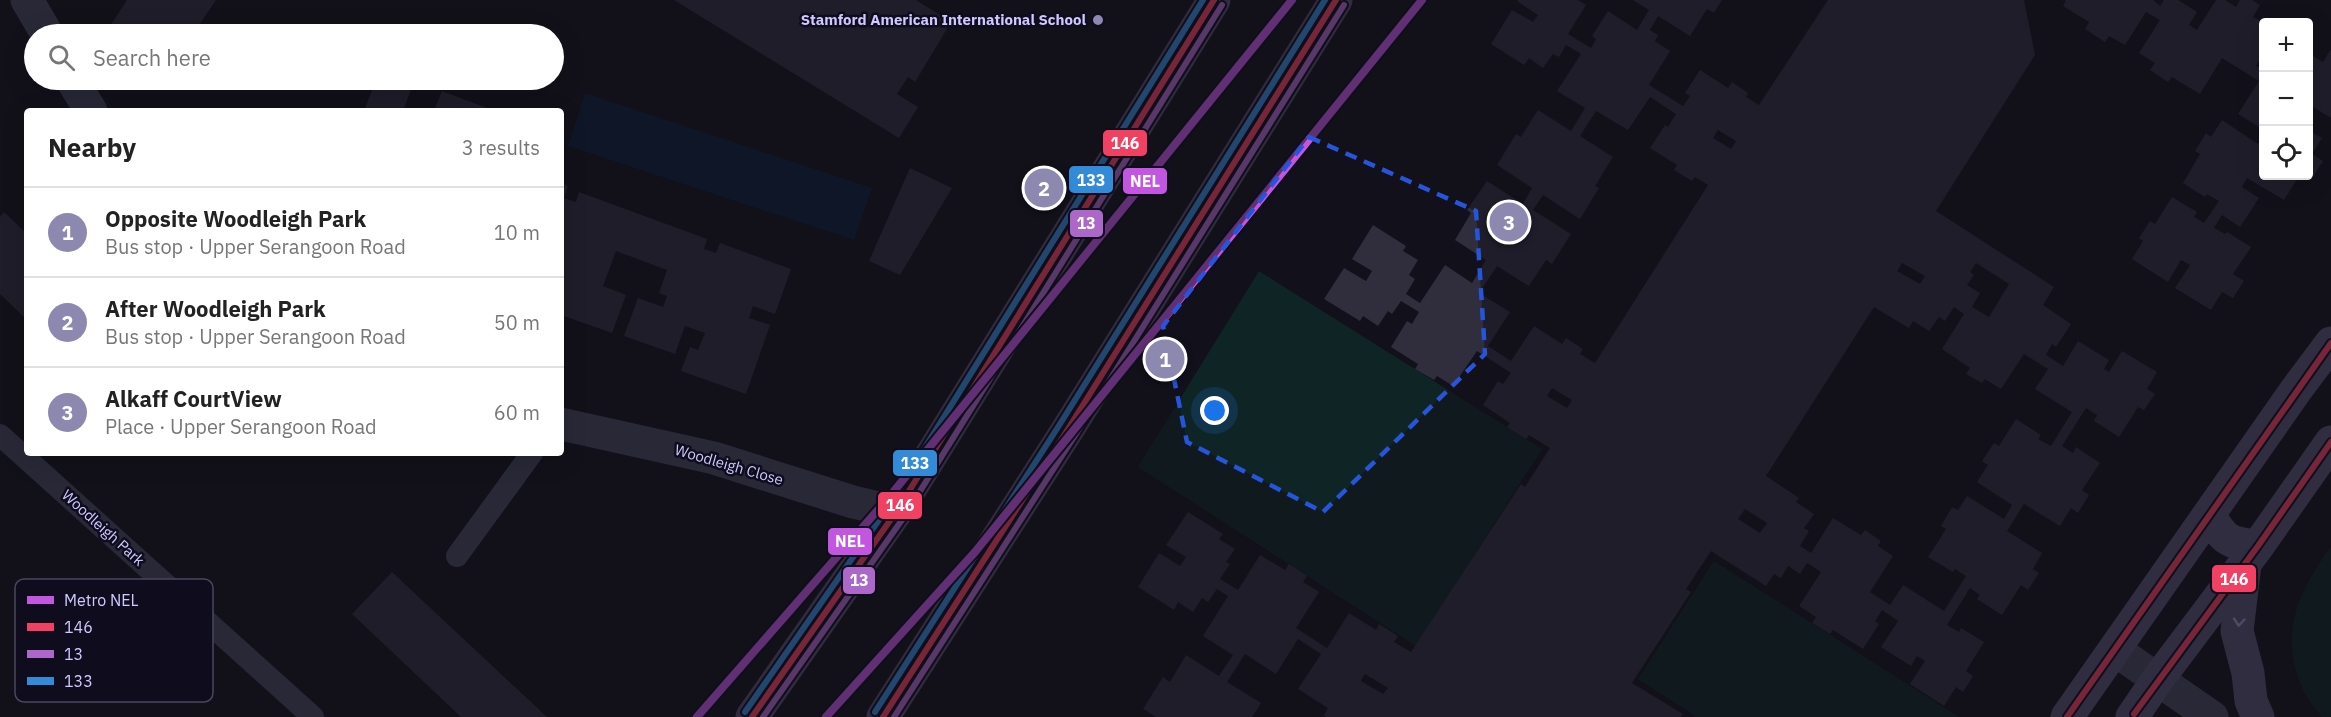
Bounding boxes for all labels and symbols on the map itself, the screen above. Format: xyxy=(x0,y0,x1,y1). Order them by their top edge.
place label: Stamford American International School xyxy=(801,10,1086,29)
marker: Stamford American International School xyxy=(1091,13,1105,27)
line badge: 146 xyxy=(1102,129,1148,157)
text: 146 xyxy=(1111,133,1140,153)
line badge: 133 xyxy=(1068,165,1114,194)
pin: 2 xyxy=(1024,166,1064,210)
line badge: NEL xyxy=(1122,167,1168,195)
text: 133 xyxy=(1077,170,1105,190)
text: NEL xyxy=(1130,171,1160,191)
pin: 3 xyxy=(1490,200,1528,244)
line badge: 13 xyxy=(1069,209,1104,238)
text: 13 xyxy=(1076,213,1096,233)
pin: 1 xyxy=(1146,336,1184,382)
your location xyxy=(1200,396,1229,425)
street label: Woodleigh Close xyxy=(673,440,786,489)
line badge: 133 xyxy=(892,449,938,477)
text: 133 xyxy=(901,453,929,473)
street label: Woodleigh Park xyxy=(58,485,149,570)
line badge: 146 xyxy=(877,491,923,520)
text: 146 xyxy=(886,495,915,515)
line badge: NEL xyxy=(827,527,873,556)
text: NEL xyxy=(835,531,865,551)
line badge: 146 xyxy=(2211,564,2257,593)
line badge: 13 xyxy=(842,566,876,595)
text: 146 xyxy=(2220,569,2249,589)
text: 13 xyxy=(849,570,869,590)
legend xyxy=(15,579,213,702)
text: Metro NEL xyxy=(64,590,139,610)
text: 146 xyxy=(64,617,93,637)
one-way arrow xyxy=(2233,617,2246,626)
text: 13 xyxy=(64,644,83,664)
text: 133 xyxy=(64,671,93,691)

